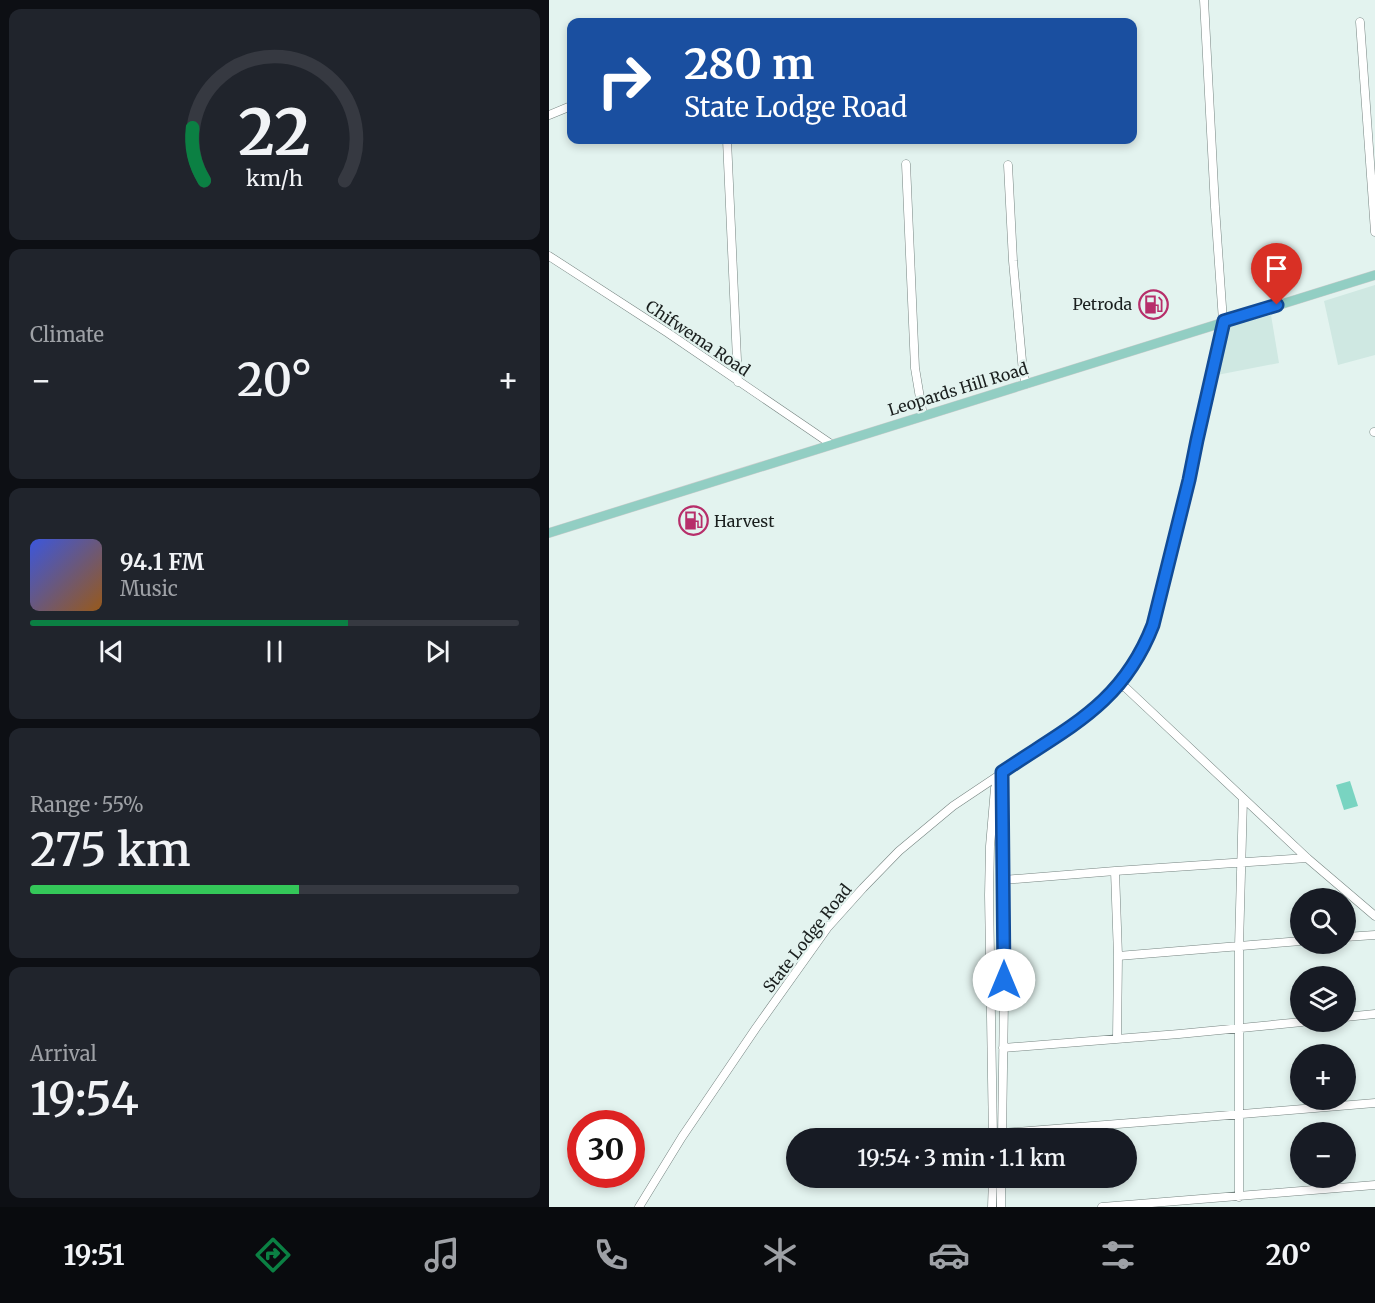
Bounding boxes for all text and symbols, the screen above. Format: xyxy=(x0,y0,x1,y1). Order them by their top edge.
text: 280 m xyxy=(684,38,814,90)
icon: right xyxy=(585,42,663,120)
text: State Lodge Road xyxy=(684,90,907,124)
text: 22 xyxy=(238,94,311,172)
text: km/h xyxy=(246,166,303,193)
pin xyxy=(1251,243,1302,305)
icon: arrive xyxy=(1260,252,1293,285)
fuel station icon: Petroda xyxy=(1137,288,1169,320)
place label: Petroda xyxy=(1072,294,1132,314)
street label: Chifwema Road xyxy=(642,296,754,380)
text: Climate xyxy=(30,322,104,347)
text: 20° xyxy=(237,352,312,408)
street label: Leopards Hill Road xyxy=(886,358,1031,420)
text: − xyxy=(30,360,52,401)
text: + xyxy=(497,360,519,401)
fuel station icon: Harvest xyxy=(677,505,709,537)
place label: Harvest xyxy=(714,511,775,531)
text: 94.1 FM xyxy=(120,548,204,576)
text: Music xyxy=(120,576,178,601)
icon: previous xyxy=(95,635,128,668)
icon: pause xyxy=(258,635,291,668)
icon: next xyxy=(421,635,454,668)
text: Range · 55% xyxy=(30,792,144,817)
text: 275 km xyxy=(30,822,191,878)
street label: State Lodge Road xyxy=(758,879,856,996)
map controls xyxy=(1290,888,1356,1188)
button: search xyxy=(1290,888,1356,954)
position arrow xyxy=(972,948,1036,1012)
button: layers xyxy=(1290,966,1356,1032)
text: Arrival xyxy=(30,1041,97,1066)
button: + xyxy=(1290,1044,1356,1110)
text: 19:54 xyxy=(30,1071,139,1127)
speed limit sign: 30 xyxy=(567,1110,645,1188)
button: − xyxy=(1290,1122,1356,1188)
text: 19:54 · 3 min · 1.1 km xyxy=(857,1144,1066,1172)
icon: directions xyxy=(252,1234,294,1276)
icon: music xyxy=(421,1234,463,1276)
icon: phone xyxy=(590,1234,632,1276)
icon: climate xyxy=(759,1234,801,1276)
icon: car xyxy=(928,1234,970,1276)
icon: filters xyxy=(1097,1234,1139,1276)
text: 19:51 xyxy=(64,1238,125,1272)
text: 20° xyxy=(1266,1238,1311,1272)

